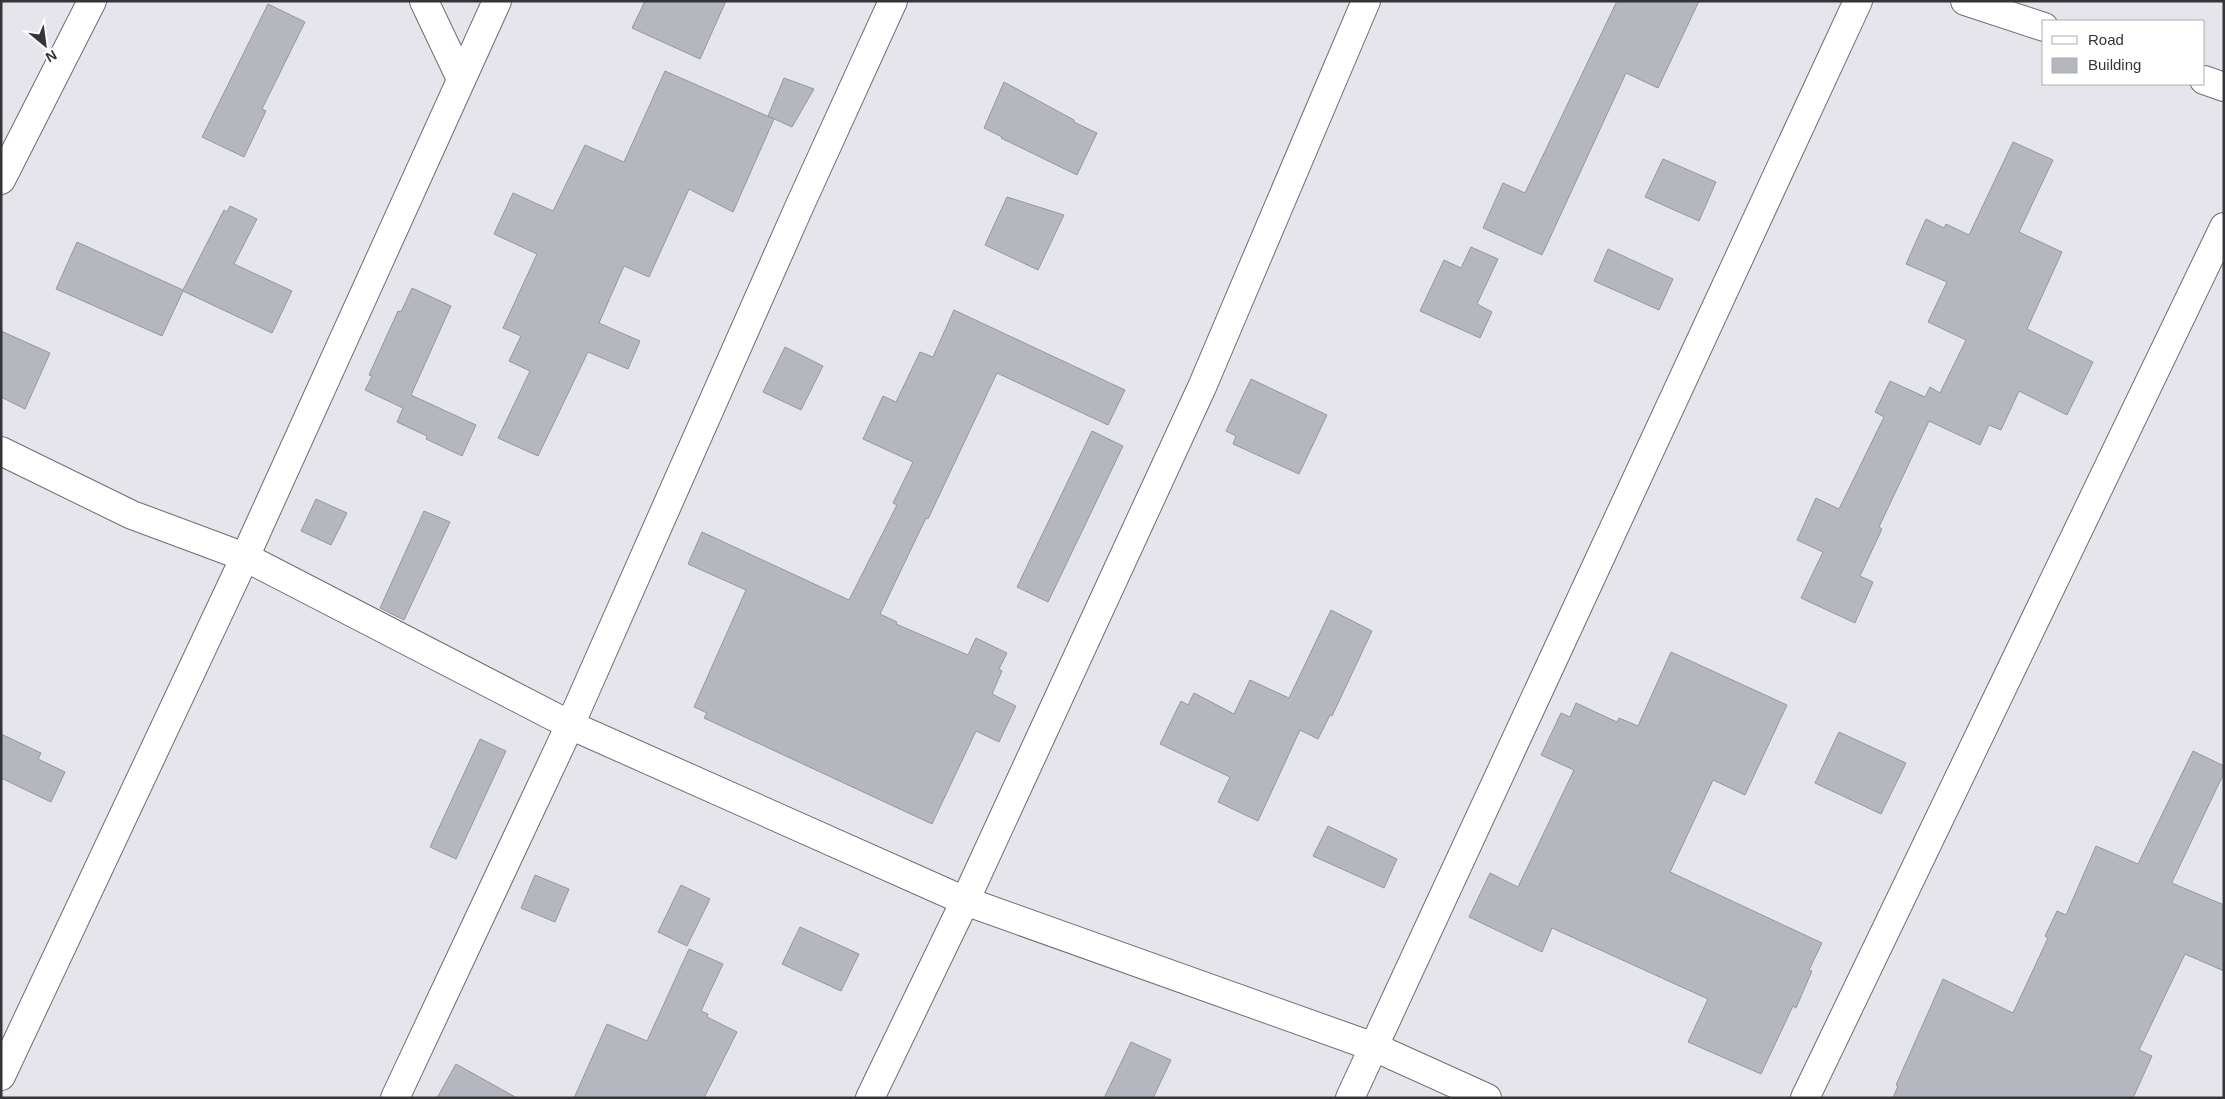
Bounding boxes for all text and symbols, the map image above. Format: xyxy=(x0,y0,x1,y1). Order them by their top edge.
north arrow xyxy=(20,20,70,70)
legend xyxy=(2042,20,2205,85)
text: Road xyxy=(2088,31,2124,48)
text: N xyxy=(43,47,60,66)
text: Building xyxy=(2088,56,2141,73)

